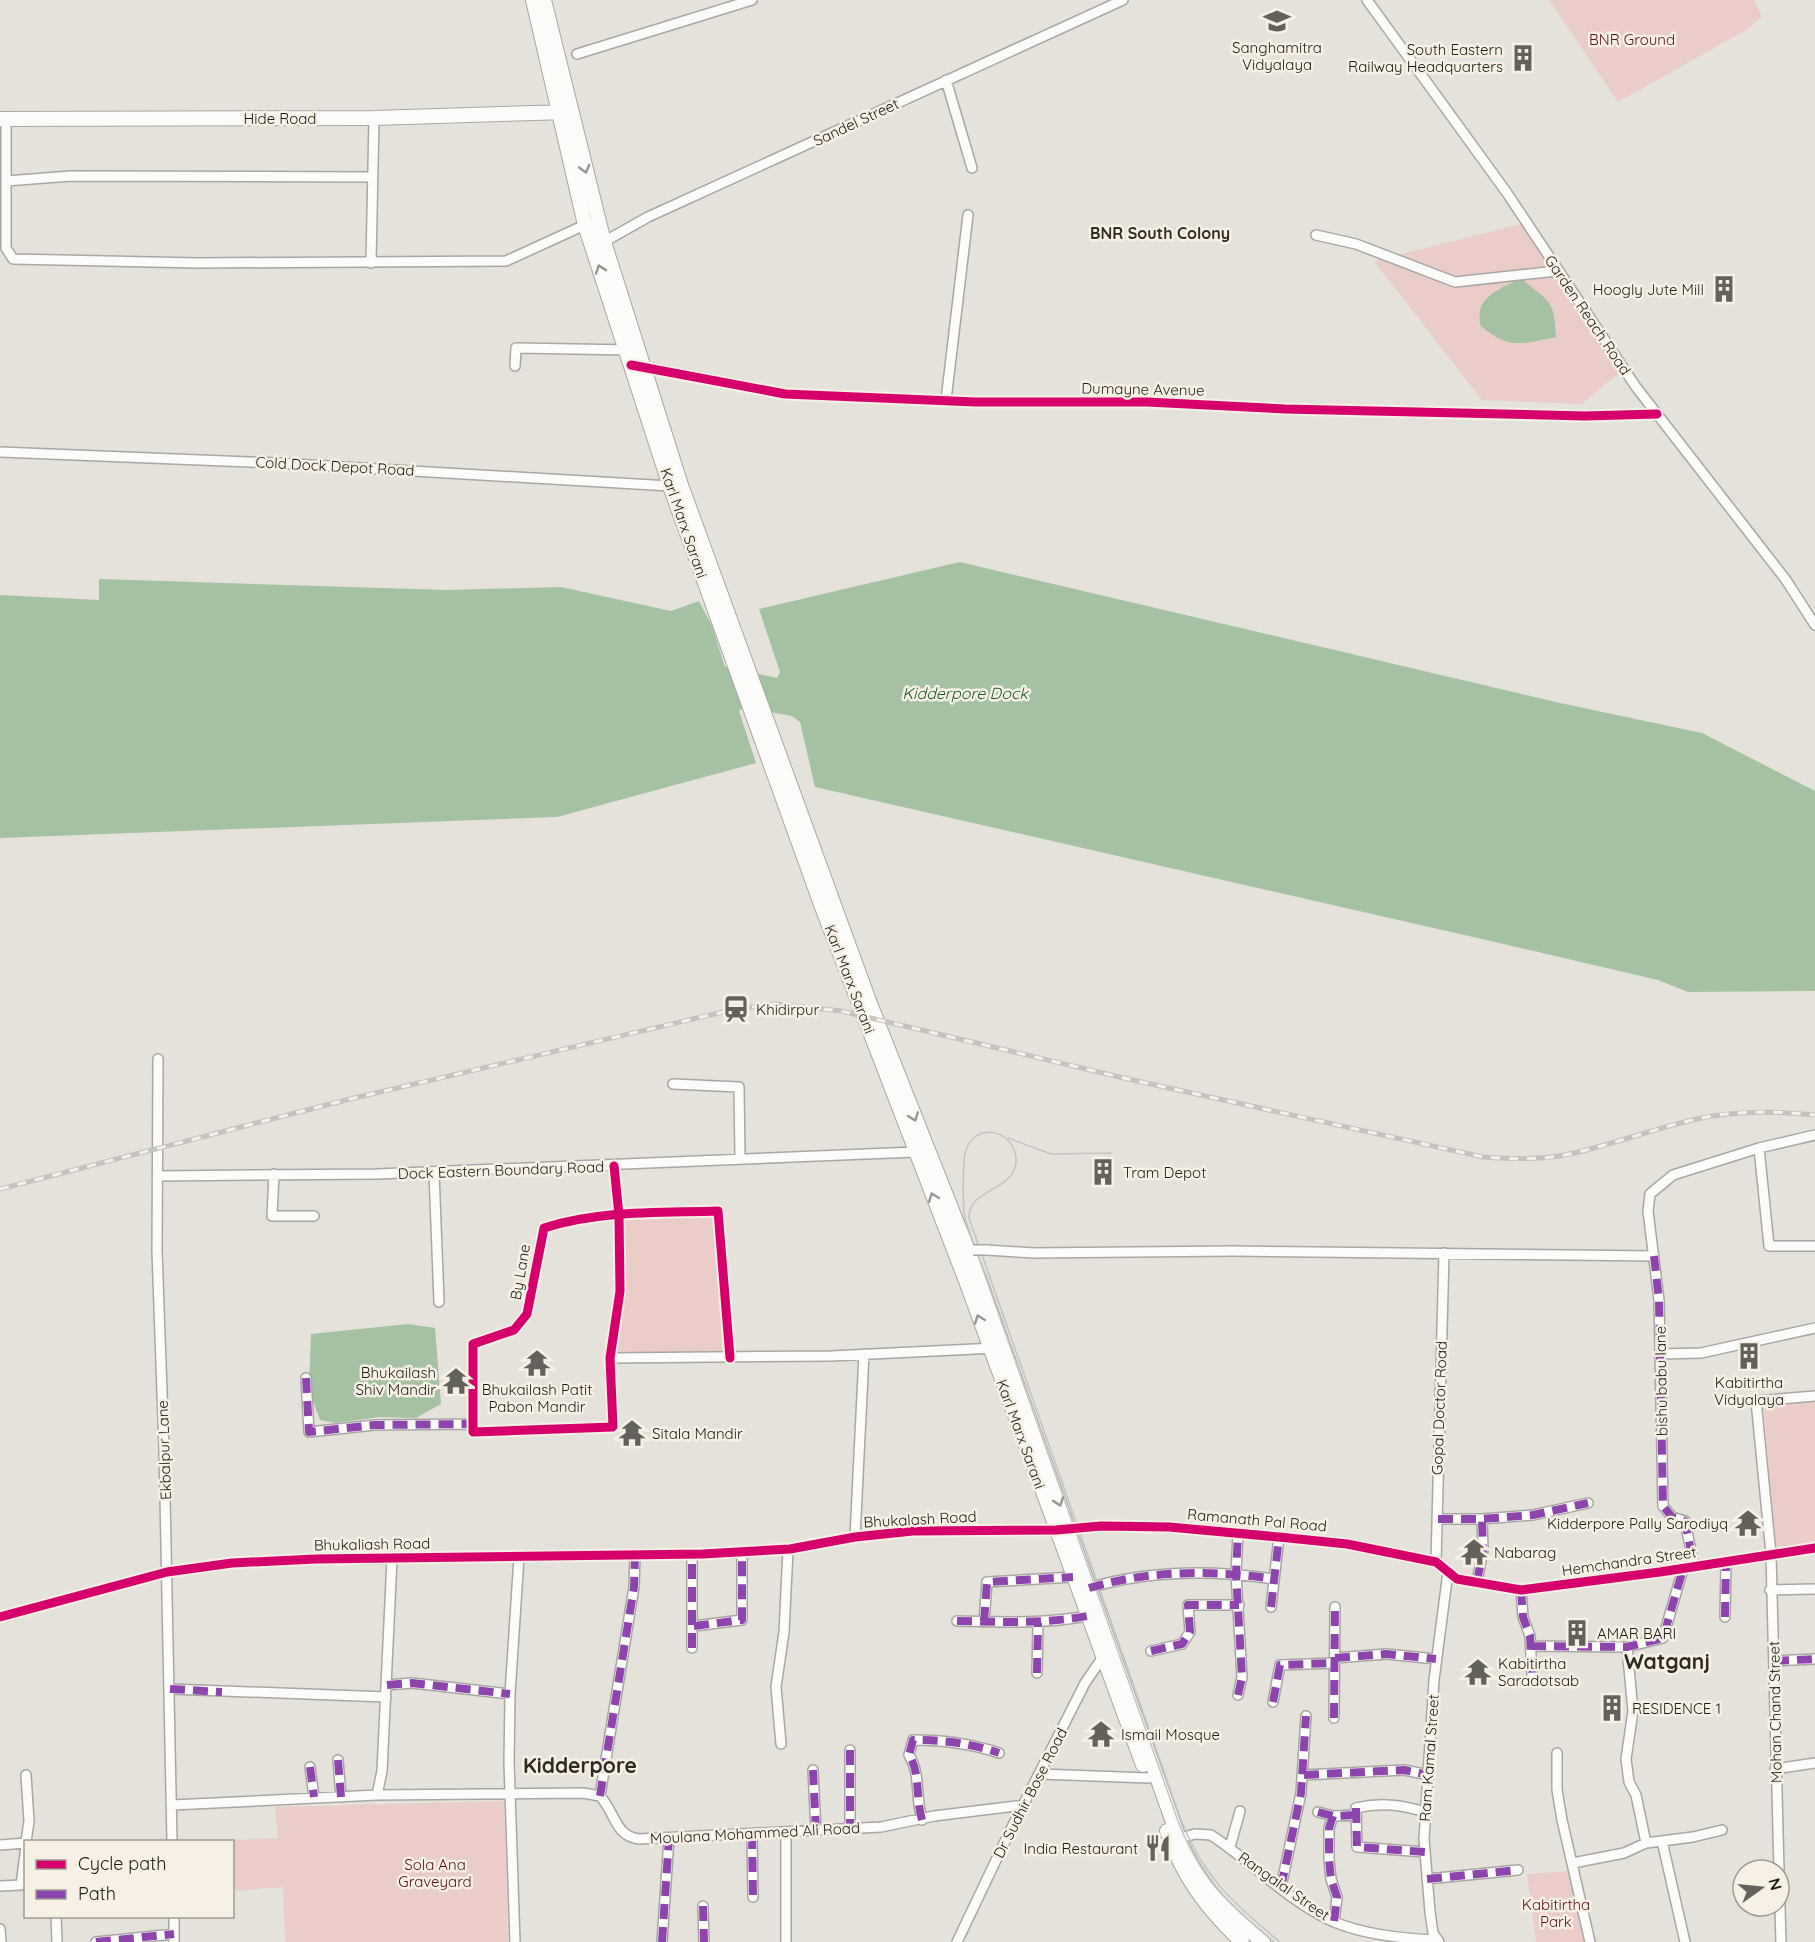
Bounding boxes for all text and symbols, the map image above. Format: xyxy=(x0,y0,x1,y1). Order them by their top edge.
school or university icon: Sanghamitra Vidyalaya xyxy=(1262,6,1292,36)
park label: BNR Ground xyxy=(1589,30,1675,49)
place label: Sanghamitra Vidyalaya xyxy=(1232,38,1322,74)
place label: South Eastern Railway Headquarters xyxy=(1348,40,1503,76)
building icon: South Eastern Railway Headquarters xyxy=(1508,43,1538,73)
street label: Sandel Street xyxy=(810,94,902,150)
street label: Hide Road xyxy=(244,109,316,128)
one-way arrow xyxy=(577,163,590,173)
district label: BNR South Colony xyxy=(1090,223,1230,243)
street label: Garden Reach Road xyxy=(1541,251,1635,379)
one-way arrow xyxy=(594,264,607,275)
building icon: Hoogly Jute Mill xyxy=(1709,274,1739,304)
place label: Hoogly Jute Mill xyxy=(1593,280,1704,299)
street label: Dumayne Avenue xyxy=(1081,378,1205,400)
street label: Cold Dock Depot Road xyxy=(255,452,415,480)
street label: Karl Marx Sarani xyxy=(656,465,712,581)
water label: Kidderpore Dock xyxy=(902,683,1029,703)
street label: Karl Marx Sarani xyxy=(820,922,880,1036)
station icon: Khidirpur xyxy=(721,994,751,1024)
place label: Khidirpur xyxy=(756,1000,820,1019)
one-way arrow xyxy=(907,1111,920,1122)
street label: Dock Eastern Boundary Road xyxy=(398,1157,604,1183)
building icon: Tram Depot xyxy=(1088,1157,1118,1187)
place label: Tram Depot xyxy=(1123,1163,1206,1182)
one-way arrow xyxy=(927,1192,940,1203)
street label: By Lane xyxy=(506,1242,534,1302)
one-way arrow xyxy=(973,1314,986,1324)
street label: bishu babu lane xyxy=(1651,1326,1671,1436)
street label: Gopal Doctor Road xyxy=(1427,1341,1451,1475)
building icon: Kabitirtha Vidyalaya xyxy=(1734,1341,1764,1371)
temple icon: Bhukailash Patit Pabon Mandir xyxy=(522,1348,552,1378)
place label: Bhukailash Shiv Mandir xyxy=(356,1363,436,1399)
temple icon: Bhukailash Shiv Mandir xyxy=(441,1366,471,1396)
place label: Kabitirtha Vidyalaya xyxy=(1714,1373,1784,1409)
street label: Karl Marx Sarani xyxy=(992,1377,1050,1491)
place label: Bhukailash Patit Pabon Mandir xyxy=(482,1380,592,1416)
street label: Ekbalpur Lane xyxy=(153,1400,175,1500)
temple icon: Sitala Mandir xyxy=(617,1418,647,1448)
place label: Sitala Mandir xyxy=(652,1424,743,1443)
one-way arrow xyxy=(1051,1496,1064,1507)
street label: Ramanath Pal Road xyxy=(1186,1504,1328,1536)
street label: Bhukalash Road xyxy=(863,1507,977,1531)
temple icon: Kidderpore Pally Sarodiyq xyxy=(1733,1508,1763,1538)
place label: Kidderpore Pally Sarodiyq xyxy=(1547,1514,1728,1533)
street label: Bhukaliash Road xyxy=(314,1533,430,1555)
temple icon: Nabarag xyxy=(1459,1537,1489,1567)
street label: Hemchandra Street xyxy=(1560,1542,1698,1580)
place label: Nabarag xyxy=(1494,1543,1556,1562)
building icon: AMAR BARI xyxy=(1562,1618,1592,1648)
place label: AMAR BARI xyxy=(1597,1624,1676,1643)
street label: Mohan Chand Street xyxy=(1764,1641,1786,1783)
district label: Watganj xyxy=(1624,1648,1710,1674)
place label: Kabitirtha Saradotsab xyxy=(1498,1654,1579,1690)
temple icon: Kabitirtha Saradotsab xyxy=(1463,1657,1493,1687)
building icon: RESIDENCE 1 xyxy=(1597,1693,1627,1723)
street label: Ram Kamal Street xyxy=(1415,1694,1443,1822)
place label: RESIDENCE 1 xyxy=(1632,1699,1721,1718)
temple icon: Ismail Mosque xyxy=(1086,1719,1116,1749)
street label: Dr Sudhir Bose Road xyxy=(989,1725,1071,1861)
place label: Ismail Mosque xyxy=(1121,1725,1220,1744)
district label: Kidderpore xyxy=(523,1752,637,1778)
street label: Moulana Mohammed Ali Road xyxy=(650,1818,860,1848)
restaurant icon: India Restaurant xyxy=(1143,1833,1173,1863)
place label: India Restaurant xyxy=(1024,1839,1138,1858)
legend xyxy=(24,1840,234,1918)
street label: Rangalal Street xyxy=(1235,1847,1333,1925)
text: Cycle path xyxy=(78,1852,166,1875)
park label: Sola Ana Graveyard xyxy=(398,1855,472,1891)
north arrow xyxy=(1731,1858,1791,1918)
text: N xyxy=(1764,1876,1787,1892)
text: Path xyxy=(78,1882,116,1905)
park label: Kabitirtha Park xyxy=(1522,1895,1590,1931)

